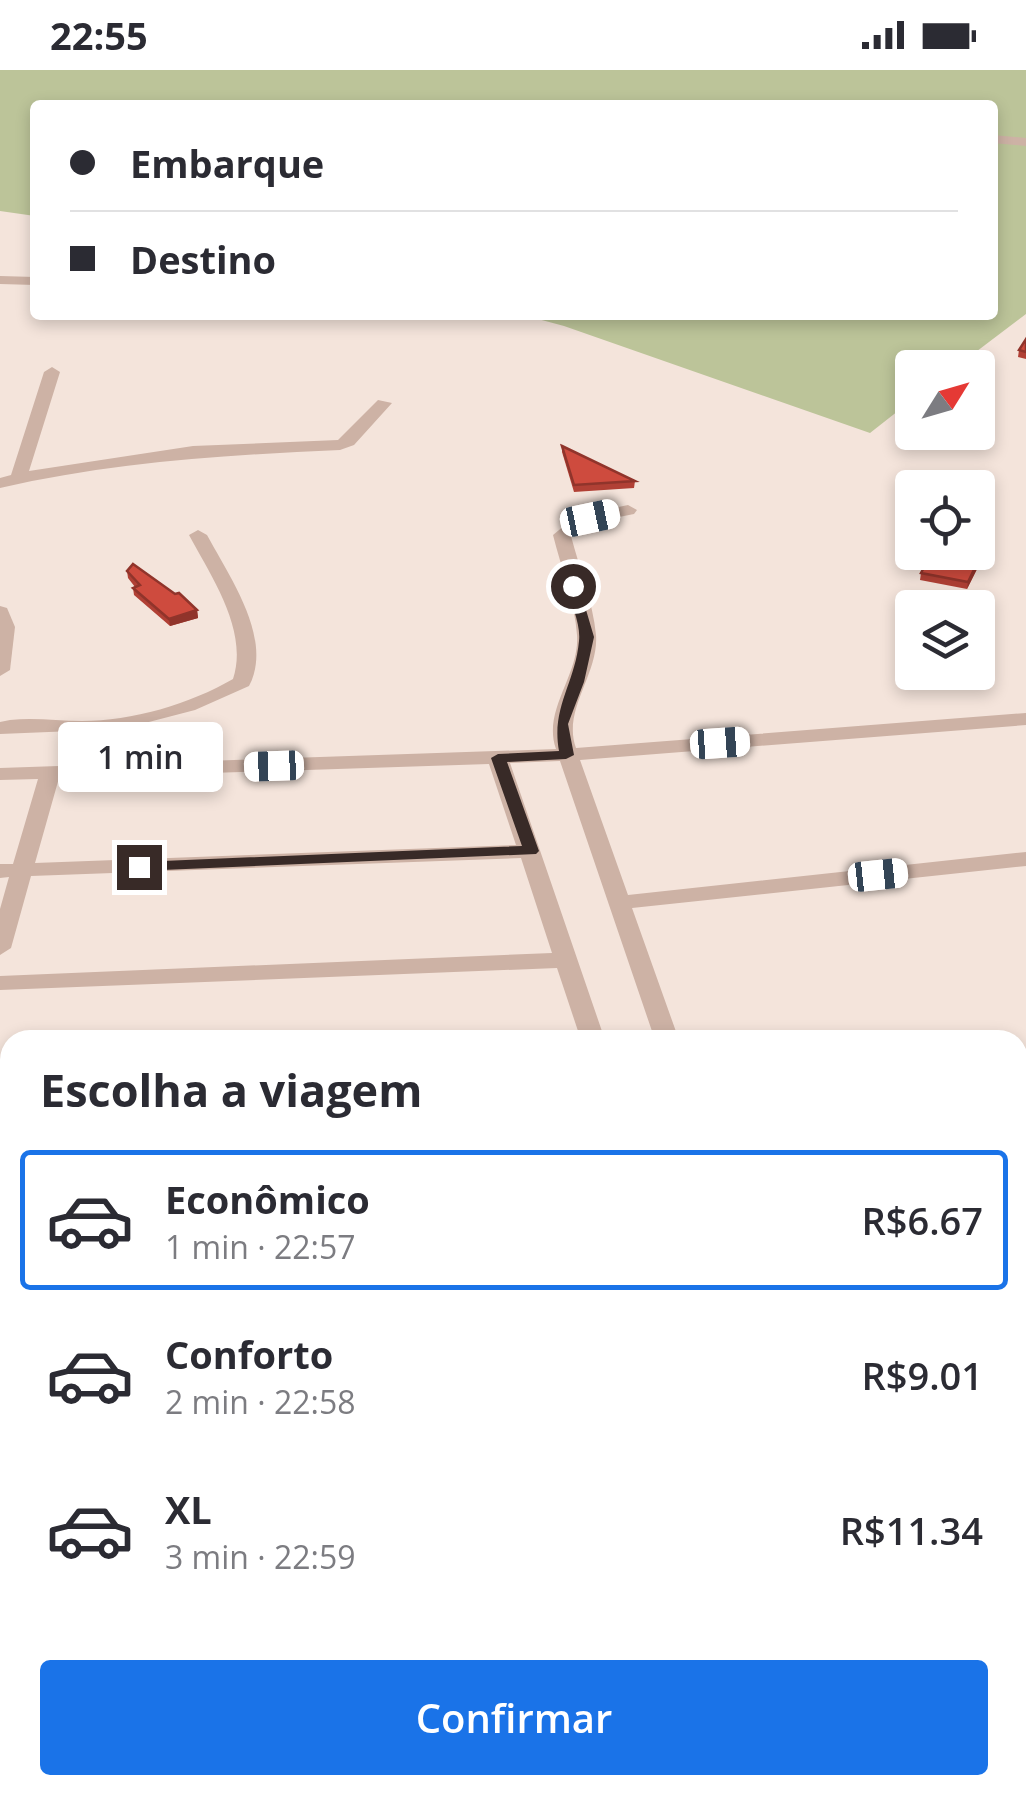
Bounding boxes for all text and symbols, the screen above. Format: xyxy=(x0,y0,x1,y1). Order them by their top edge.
text: 22:55 xyxy=(50,9,148,61)
text: Embarque xyxy=(130,137,324,189)
text: Destino xyxy=(130,233,276,285)
north arrow xyxy=(895,350,995,450)
map controls xyxy=(895,350,995,690)
button: locate xyxy=(895,470,995,570)
car xyxy=(558,497,622,539)
route start xyxy=(551,564,596,609)
button: layers xyxy=(895,590,995,690)
callout: 1 min xyxy=(56,722,222,792)
car xyxy=(689,726,751,760)
text: 1 min xyxy=(97,735,184,778)
car xyxy=(243,750,305,782)
route end xyxy=(117,845,162,890)
car xyxy=(847,857,909,893)
text: Escolha a viagem xyxy=(40,1059,422,1120)
text: Econômico xyxy=(165,1173,370,1225)
icon: car xyxy=(45,1175,135,1265)
text: R$6.67 xyxy=(861,1194,983,1246)
text: 1 min · 22:57 xyxy=(165,1225,356,1268)
text: Conforto xyxy=(165,1328,333,1380)
icon: car xyxy=(45,1330,135,1420)
text: R$9.01 xyxy=(861,1349,983,1401)
text: 2 min · 22:58 xyxy=(165,1380,356,1423)
text: XL xyxy=(165,1483,212,1535)
icon: car xyxy=(45,1485,135,1575)
text: R$11.34 xyxy=(840,1504,983,1556)
text: 3 min · 22:59 xyxy=(165,1535,356,1578)
button: Confirmar xyxy=(40,1660,988,1775)

